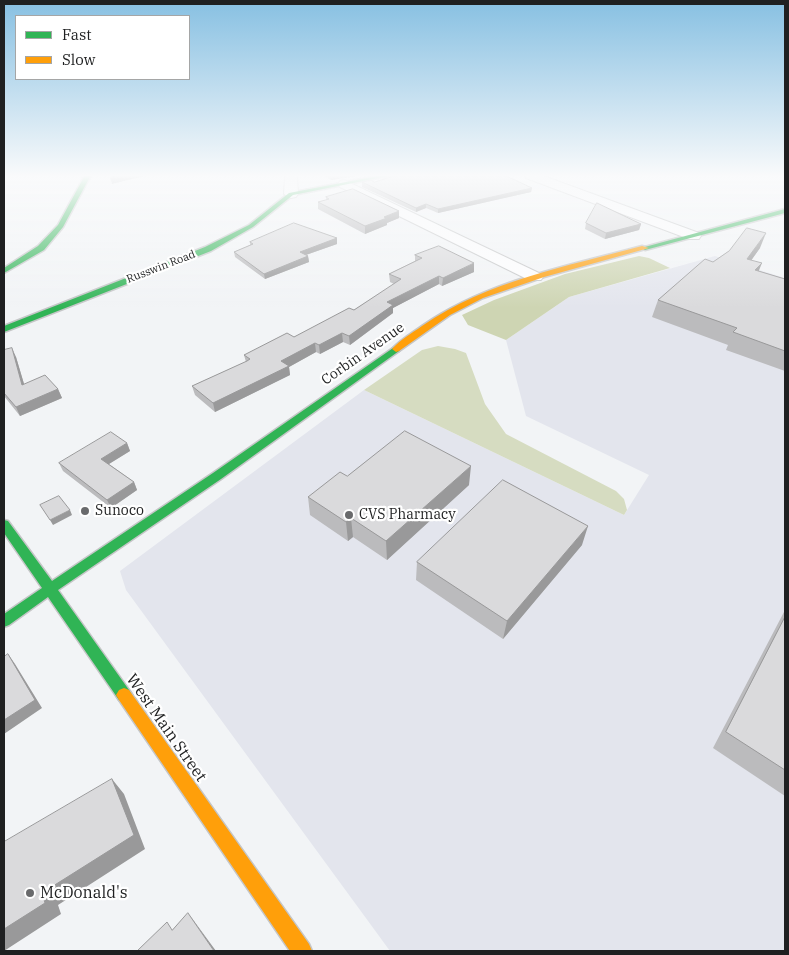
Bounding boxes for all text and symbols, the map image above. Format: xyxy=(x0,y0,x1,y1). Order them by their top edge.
legend xyxy=(15,15,190,80)
text: Fast xyxy=(62,25,92,44)
text: Slow xyxy=(62,50,95,69)
street label: Russwin Road xyxy=(125,248,197,286)
street label: Corbin Avenue xyxy=(318,319,408,389)
place label: Sunoco xyxy=(95,503,144,519)
marker: Sunoco xyxy=(79,505,91,517)
place label: CVS Pharmacy xyxy=(359,507,456,523)
marker: CVS Pharmacy xyxy=(343,509,355,521)
street label: West Main Street xyxy=(122,670,210,786)
place label: McDonald's xyxy=(40,883,128,903)
marker: McDonald's xyxy=(24,887,36,899)

